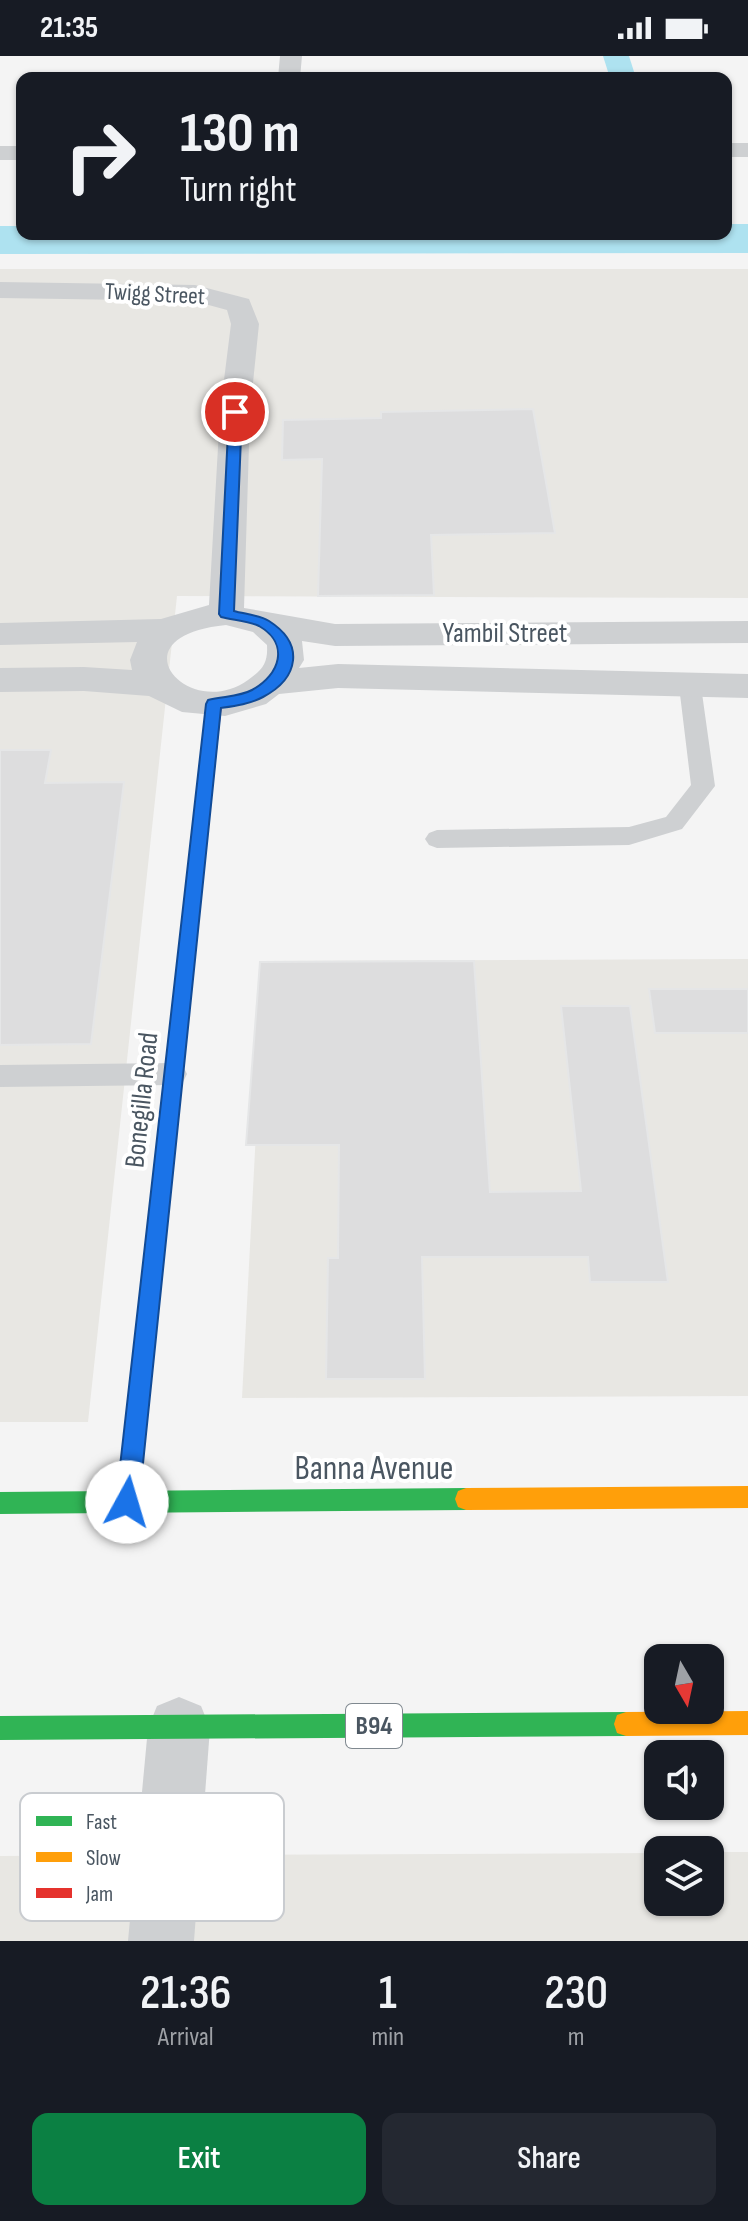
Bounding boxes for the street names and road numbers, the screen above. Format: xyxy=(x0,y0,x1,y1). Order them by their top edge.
street label: Twigg Street xyxy=(104,277,206,311)
street label: Yambil Street xyxy=(443,617,567,650)
street label: Bonegilla Road xyxy=(118,1031,166,1169)
street label: Banna Avenue xyxy=(294,1448,454,1489)
road number: B94 xyxy=(346,1704,402,1748)

